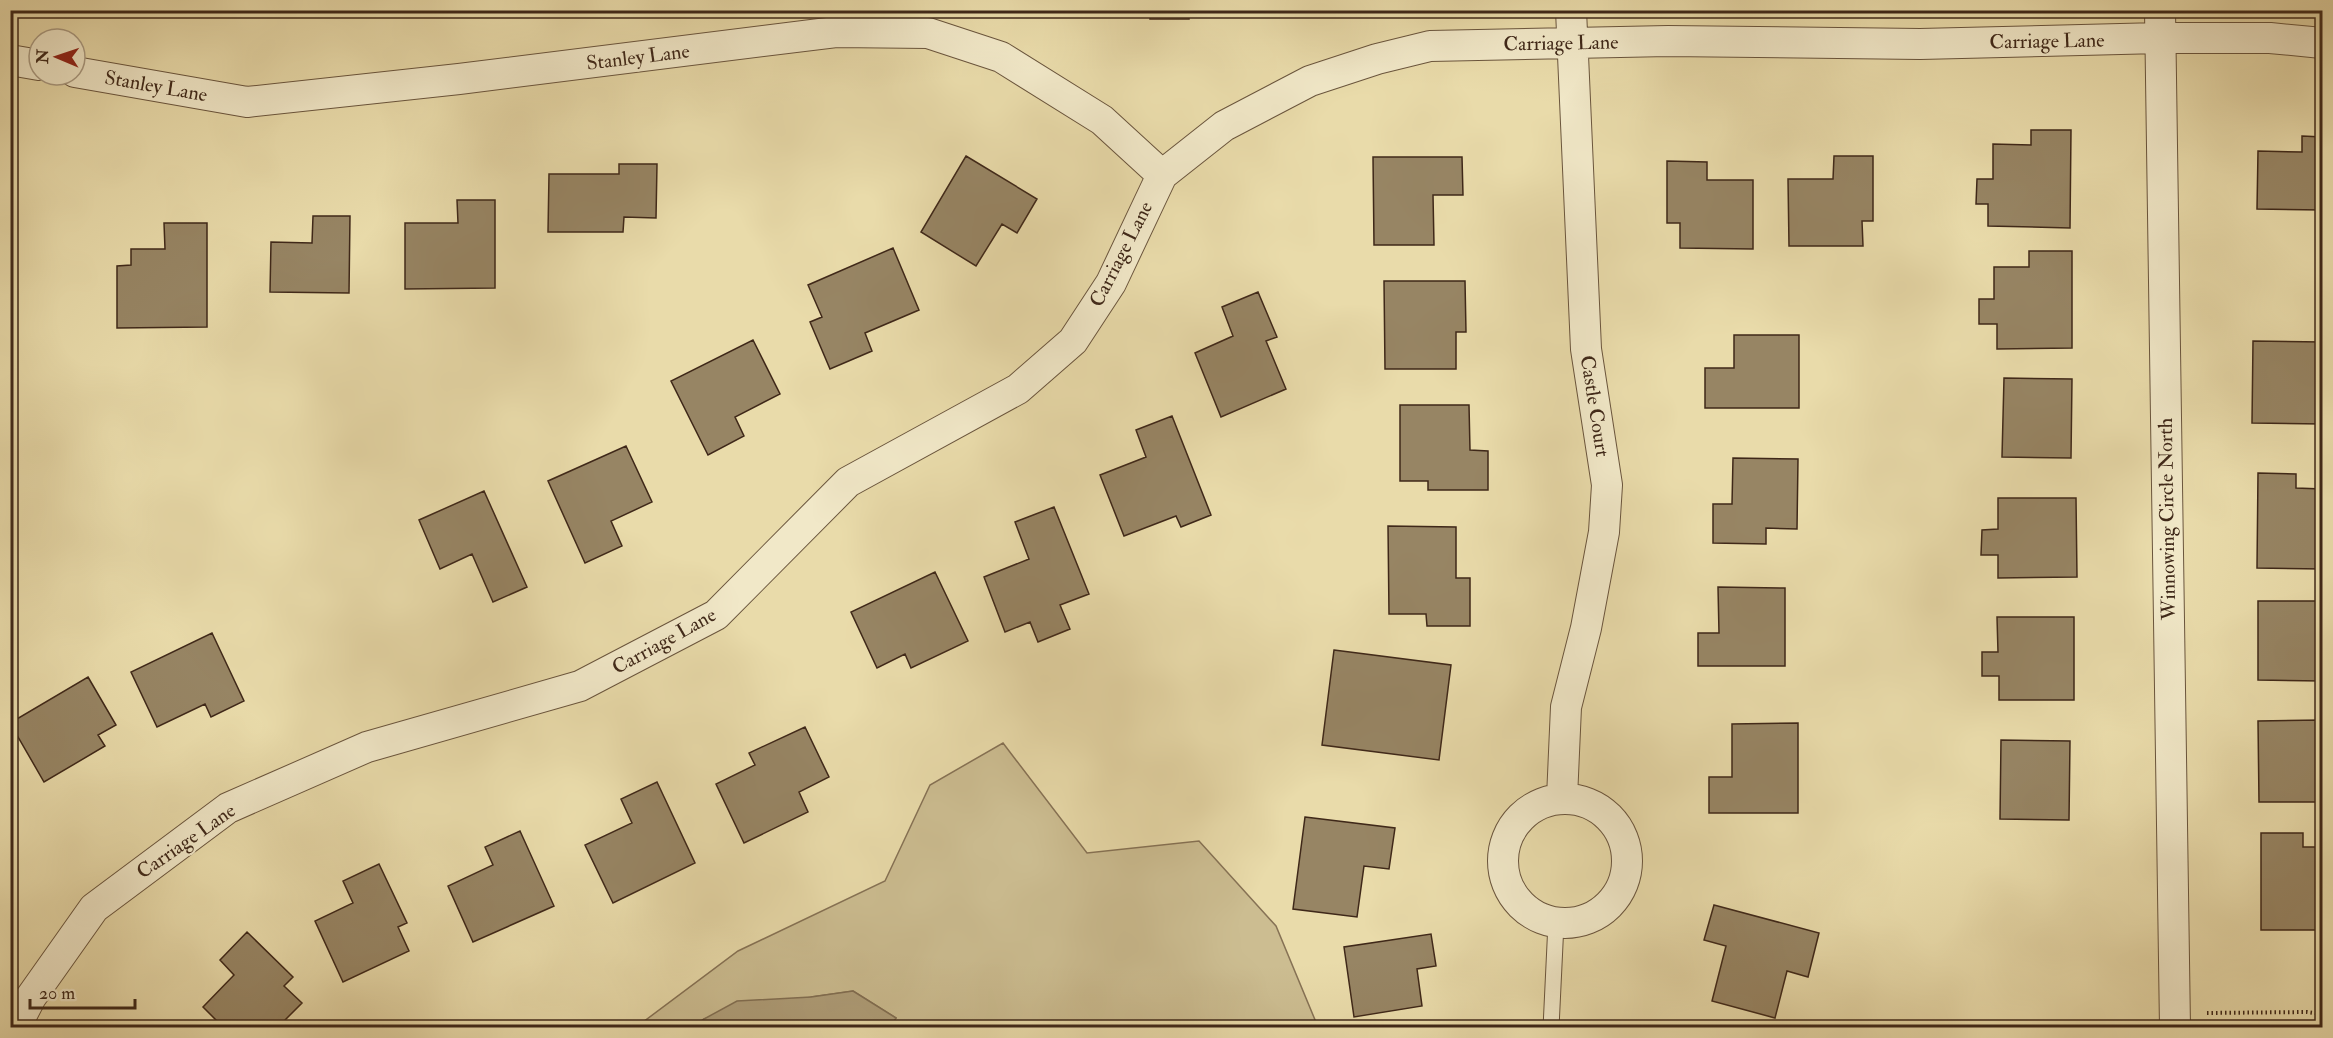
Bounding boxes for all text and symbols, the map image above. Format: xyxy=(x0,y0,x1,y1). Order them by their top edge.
north arrow xyxy=(27,27,87,87)
street label: Carriage Lane xyxy=(1989,27,2105,55)
street label: Carriage Lane xyxy=(1503,29,1619,57)
street label: Stanley Lane xyxy=(585,38,691,76)
text: N xyxy=(33,48,53,65)
street label: Stanley Lane xyxy=(103,65,209,107)
street label: Carriage Lane xyxy=(1084,197,1158,311)
street label: Castle Court xyxy=(1575,354,1615,459)
street label: Winnowing Circle North xyxy=(2153,417,2181,621)
street label: Carriage Lane xyxy=(608,602,720,680)
street label: Carriage Lane xyxy=(132,798,240,884)
scale bar xyxy=(30,972,135,1010)
text: 20 m xyxy=(39,982,75,1005)

